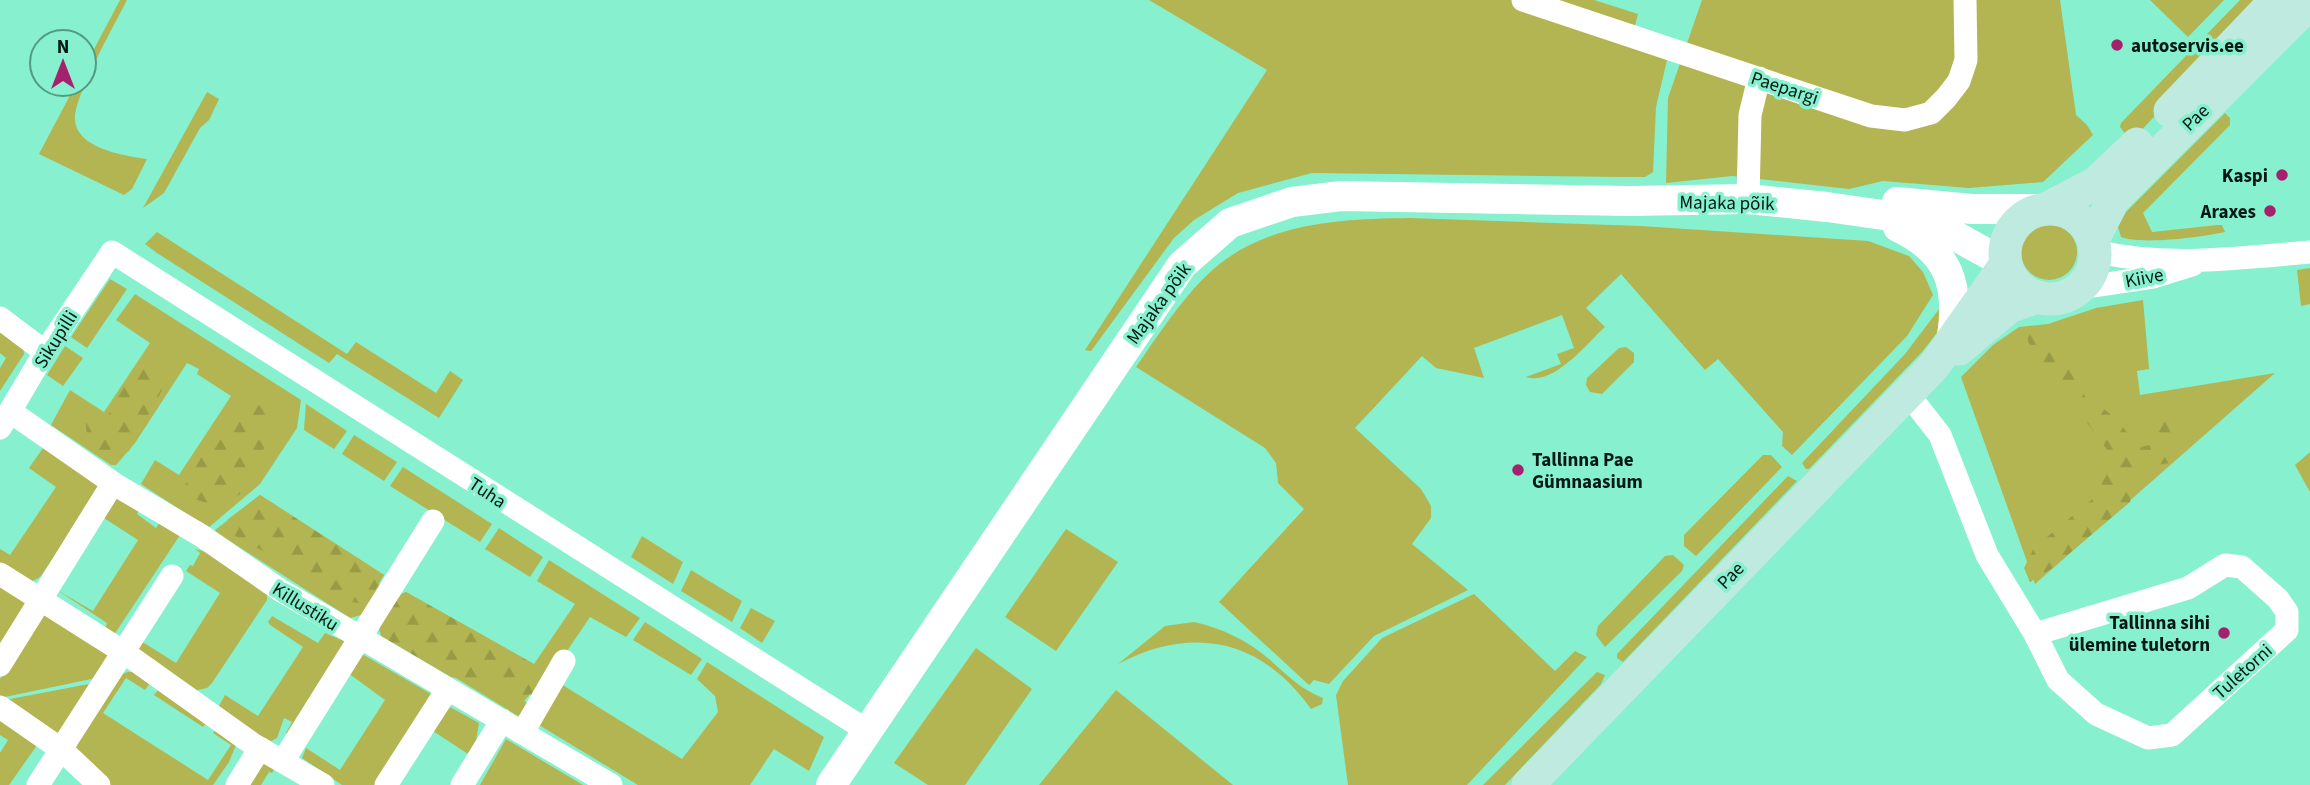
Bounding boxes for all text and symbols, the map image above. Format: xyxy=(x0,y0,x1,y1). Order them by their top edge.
north arrow xyxy=(28,28,98,98)
place label: autoservis.ee xyxy=(2131,33,2244,60)
text: N xyxy=(57,34,69,61)
marker: autoservis.ee xyxy=(2109,37,2125,53)
street label: Paepargi xyxy=(1747,65,1822,112)
street label: Pae xyxy=(2176,98,2216,138)
place label: Kaspi xyxy=(2222,163,2268,190)
marker: Kaspi xyxy=(2274,167,2290,183)
street label: Majaka põik xyxy=(1679,189,1775,218)
place label: Araxes xyxy=(2200,199,2256,226)
marker: Araxes xyxy=(2262,203,2278,219)
street label: Majaka põik xyxy=(1120,257,1198,350)
street label: Kiive xyxy=(2123,262,2166,295)
street label: Sikupilli xyxy=(28,306,85,374)
place label: Tallinna Pae Gümnaasium xyxy=(1532,447,1643,496)
marker: Tallinna Pae Gümnaasium xyxy=(1510,462,1526,478)
street label: Tuha xyxy=(463,471,511,515)
street label: Pae xyxy=(1711,556,1751,596)
street label: Killustiku xyxy=(267,576,344,638)
place label: Tallinna sihi ülemine tuletorn xyxy=(2069,610,2210,659)
marker: Tallinna sihi ülemine tuletorn xyxy=(2216,625,2232,641)
street label: Tuletorni xyxy=(2207,638,2279,706)

